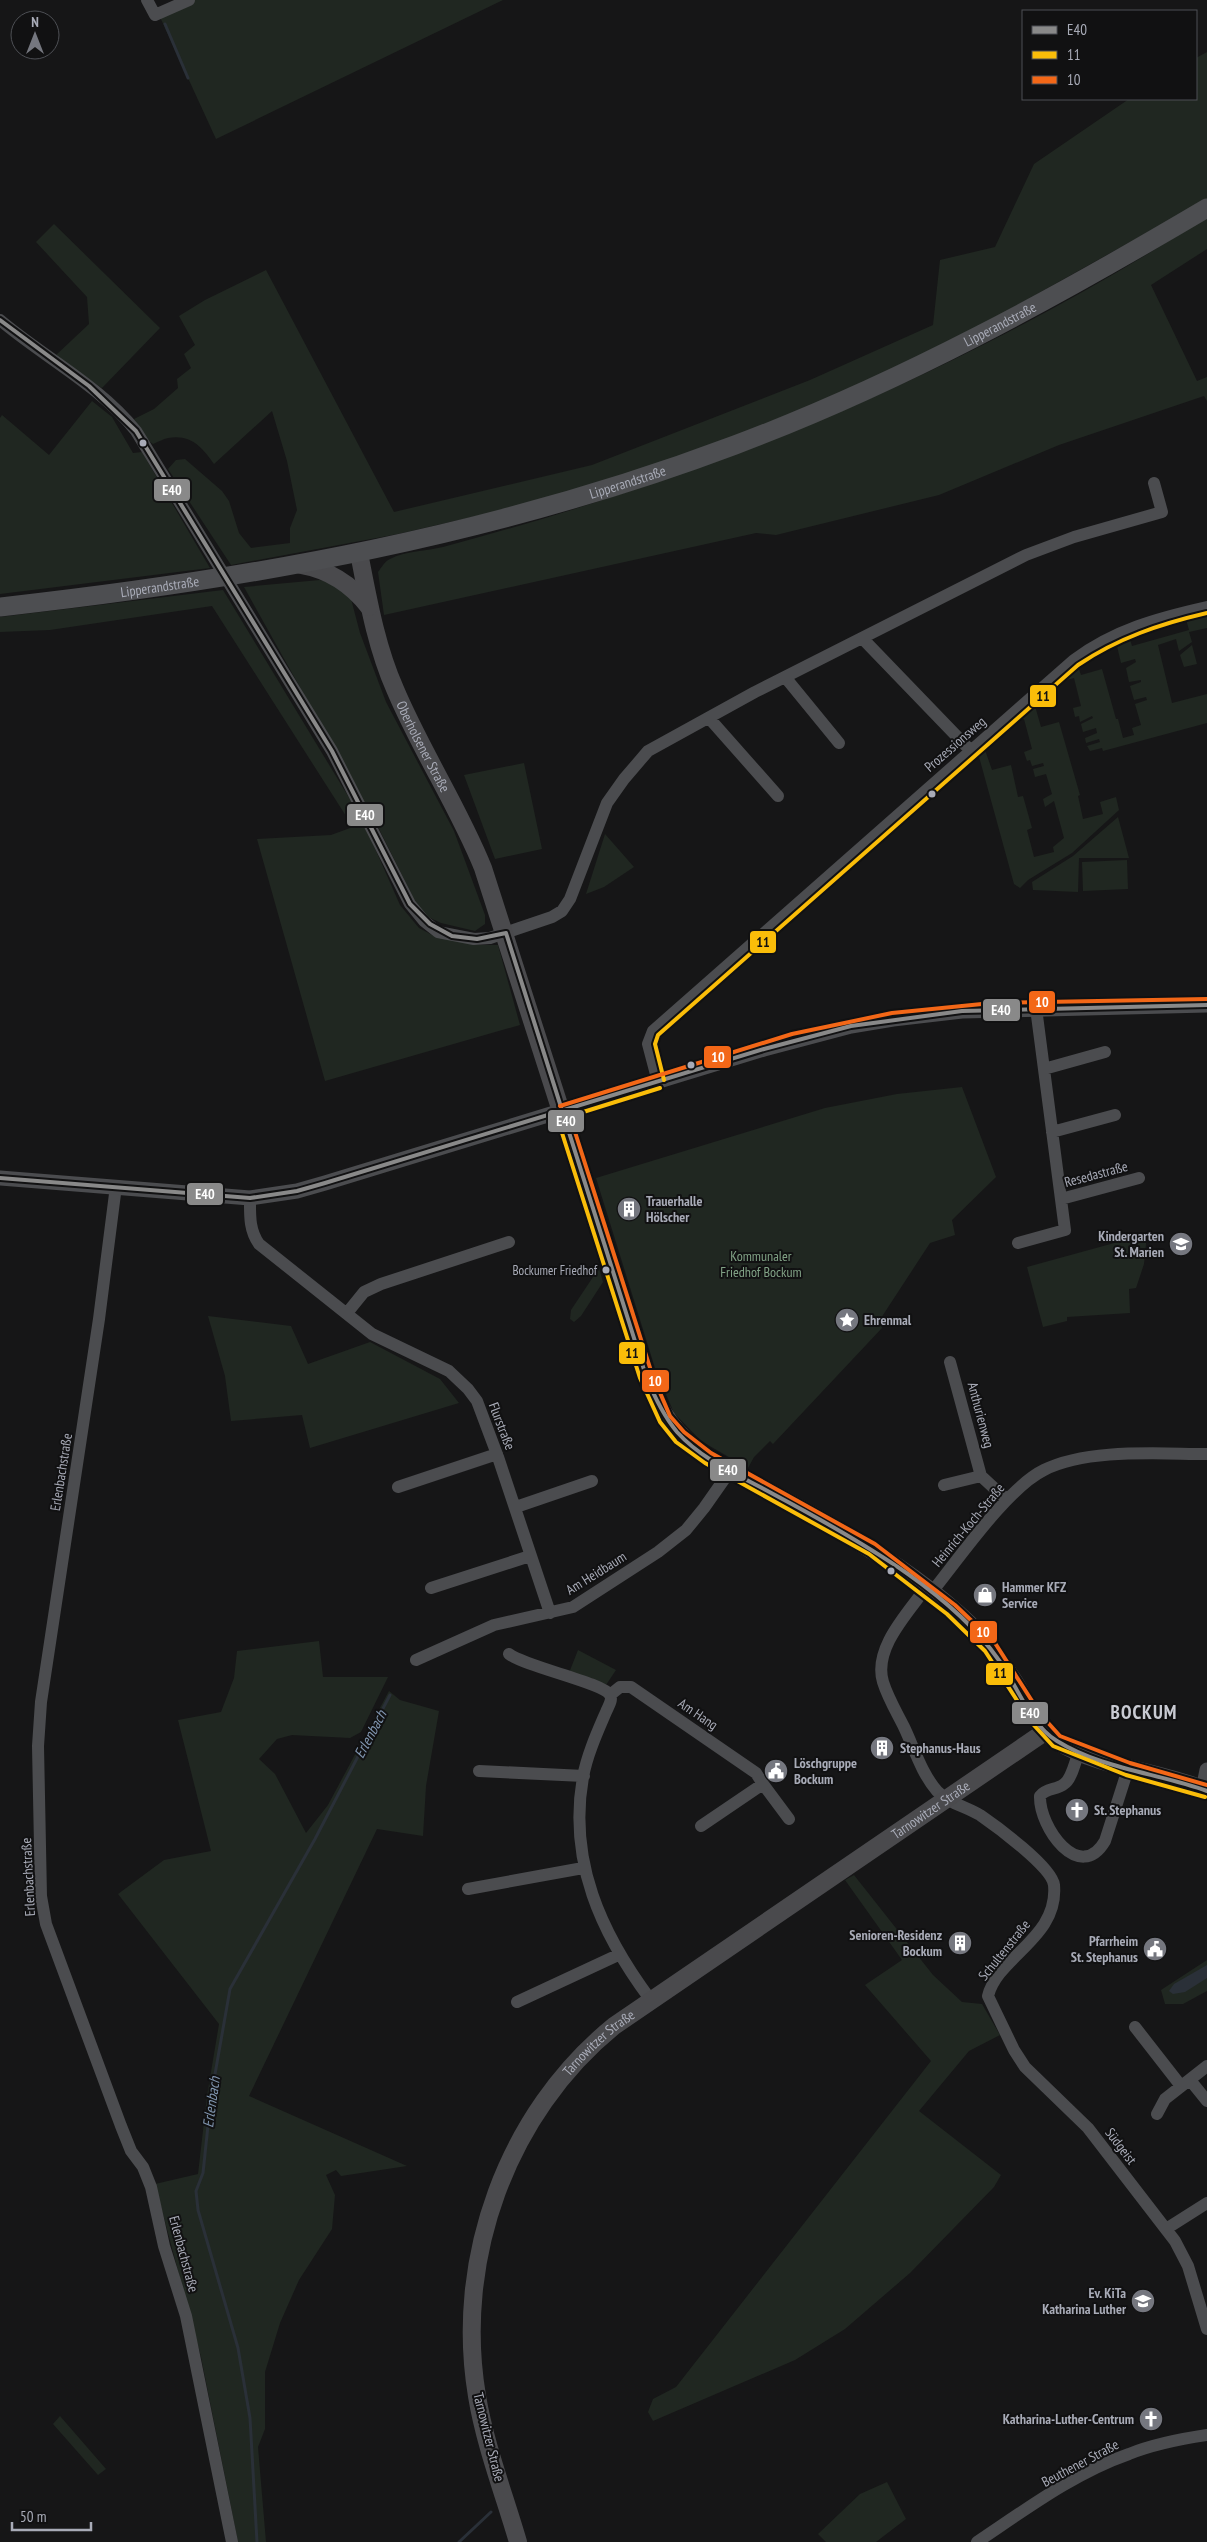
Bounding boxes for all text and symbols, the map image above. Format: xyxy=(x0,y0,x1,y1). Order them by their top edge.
north arrow xyxy=(10,10,60,60)
legend xyxy=(1022,10,1197,100)
text: N xyxy=(31,13,39,31)
text: E40 xyxy=(1067,20,1087,39)
text: 11 xyxy=(1067,45,1081,64)
text: 10 xyxy=(1067,70,1081,89)
street label: Lipperandstraße xyxy=(961,298,1039,351)
unlabelled marker xyxy=(138,438,148,448)
street label: Lipperandstraße xyxy=(587,461,668,503)
line badge: E40 xyxy=(153,478,191,502)
text: E40 xyxy=(162,481,182,499)
street label: Lipperandstraße xyxy=(119,572,200,601)
line badge: 11 xyxy=(1029,684,1057,708)
text: 11 xyxy=(1036,687,1050,705)
street label: Oberholsener Straße xyxy=(392,698,454,795)
street label: Prozessionsweg xyxy=(921,712,989,776)
unlabelled marker xyxy=(927,789,937,799)
line badge: E40 xyxy=(346,803,384,827)
text: E40 xyxy=(355,806,375,824)
line badge: 11 xyxy=(749,930,777,954)
text: 11 xyxy=(756,933,770,951)
line badge: 10 xyxy=(1028,990,1056,1014)
text: 10 xyxy=(1035,993,1049,1011)
line badge: E40 xyxy=(982,998,1021,1022)
text: E40 xyxy=(991,1001,1011,1019)
line badge: 10 xyxy=(703,1045,732,1069)
text: 10 xyxy=(711,1048,725,1066)
unlabelled marker xyxy=(686,1060,696,1070)
line badge: E40 xyxy=(547,1109,585,1133)
text: E40 xyxy=(556,1112,576,1130)
street label: Resedastraße xyxy=(1062,1157,1130,1191)
line badge: E40 xyxy=(186,1182,224,1206)
text: E40 xyxy=(195,1185,215,1203)
place label: Trauerhalle Hölscher xyxy=(646,1192,703,1226)
building icon: Trauerhalle Hölscher xyxy=(616,1196,642,1222)
place label: Kindergarten St. Marien xyxy=(1098,1227,1164,1261)
school or university icon: Kindergarten St. Marien xyxy=(1168,1231,1194,1257)
park label: Kommunaler Friedhof Bockum xyxy=(720,1247,802,1281)
place label: Bockumer Friedhof xyxy=(512,1262,598,1279)
marker: Bockumer Friedhof xyxy=(601,1265,611,1275)
place icon: Ehrenmal xyxy=(834,1307,860,1333)
place label: Ehrenmal xyxy=(864,1311,912,1329)
line badge: 11 xyxy=(618,1341,646,1365)
text: 11 xyxy=(625,1344,639,1362)
line badge: 10 xyxy=(641,1369,670,1393)
text: 10 xyxy=(648,1372,662,1390)
street label: Anthurienweg xyxy=(964,1380,998,1450)
street label: Flurstraße xyxy=(485,1400,519,1453)
street label: Erlenbachstraße xyxy=(46,1432,76,1512)
line badge: E40 xyxy=(709,1458,747,1482)
text: E40 xyxy=(718,1461,738,1479)
street label: Heinrich-Koch-Straße xyxy=(928,1479,1008,1571)
street label: Am Heidbaum xyxy=(562,1547,630,1599)
unlabelled marker xyxy=(886,1566,896,1576)
place label: Hammer KFZ Service xyxy=(1002,1578,1066,1612)
shop icon: Hammer KFZ Service xyxy=(972,1582,998,1608)
line badge: 10 xyxy=(969,1620,998,1644)
text: 10 xyxy=(976,1623,990,1641)
line badge: 11 xyxy=(985,1662,1014,1686)
text: 11 xyxy=(993,1664,1007,1682)
street label: Am Hang xyxy=(675,1694,721,1734)
district label: BOCKUM xyxy=(1111,1700,1177,1724)
line badge: E40 xyxy=(1011,1701,1049,1725)
text: E40 xyxy=(1020,1704,1040,1722)
water label: Erlenbach xyxy=(350,1706,391,1761)
building icon: Stephanus-Haus xyxy=(869,1735,895,1761)
place label: Stephanus-Haus xyxy=(900,1739,981,1757)
place label: Löschgruppe Bockum xyxy=(794,1754,857,1788)
public building icon: Löschgruppe Bockum xyxy=(763,1758,789,1784)
street label: Tarnowitzer Straße xyxy=(888,1777,974,1843)
church icon: St. Stephanus xyxy=(1064,1797,1090,1823)
place label: St. Stephanus xyxy=(1094,1801,1161,1819)
street label: Erlenbachstraße xyxy=(17,1837,39,1917)
street label: Schultenstraße xyxy=(974,1916,1034,1984)
place label: Senioren-Residenz Bockum xyxy=(849,1926,942,1960)
building icon: Senioren-Residenz Bockum xyxy=(947,1930,973,1956)
place label: Pfarrheim St. Stephanus xyxy=(1071,1932,1138,1966)
public building icon: Pfarrheim St. Stephanus xyxy=(1142,1936,1168,1962)
street label: Tarnowitzer Straße xyxy=(559,2005,638,2080)
water label: Erlenbach xyxy=(198,2074,224,2129)
street label: Südgeist xyxy=(1101,2124,1141,2168)
street label: Erlenbachstraße xyxy=(165,2214,203,2294)
place label: Ev. KiTa Katharina Luther xyxy=(1042,2284,1127,2318)
school or university icon: Ev. KiTa Katharina Luther xyxy=(1130,2288,1156,2314)
street label: Tarnowitzer Straße xyxy=(469,2391,509,2484)
church icon: Katharina-Luther-Centrum xyxy=(1138,2406,1164,2432)
place label: Katharina-Luther-Centrum xyxy=(1003,2410,1134,2428)
street label: Beuthener Straße xyxy=(1038,2435,1122,2491)
scale bar xyxy=(12,2500,91,2532)
text: 50 m xyxy=(20,2507,46,2526)

